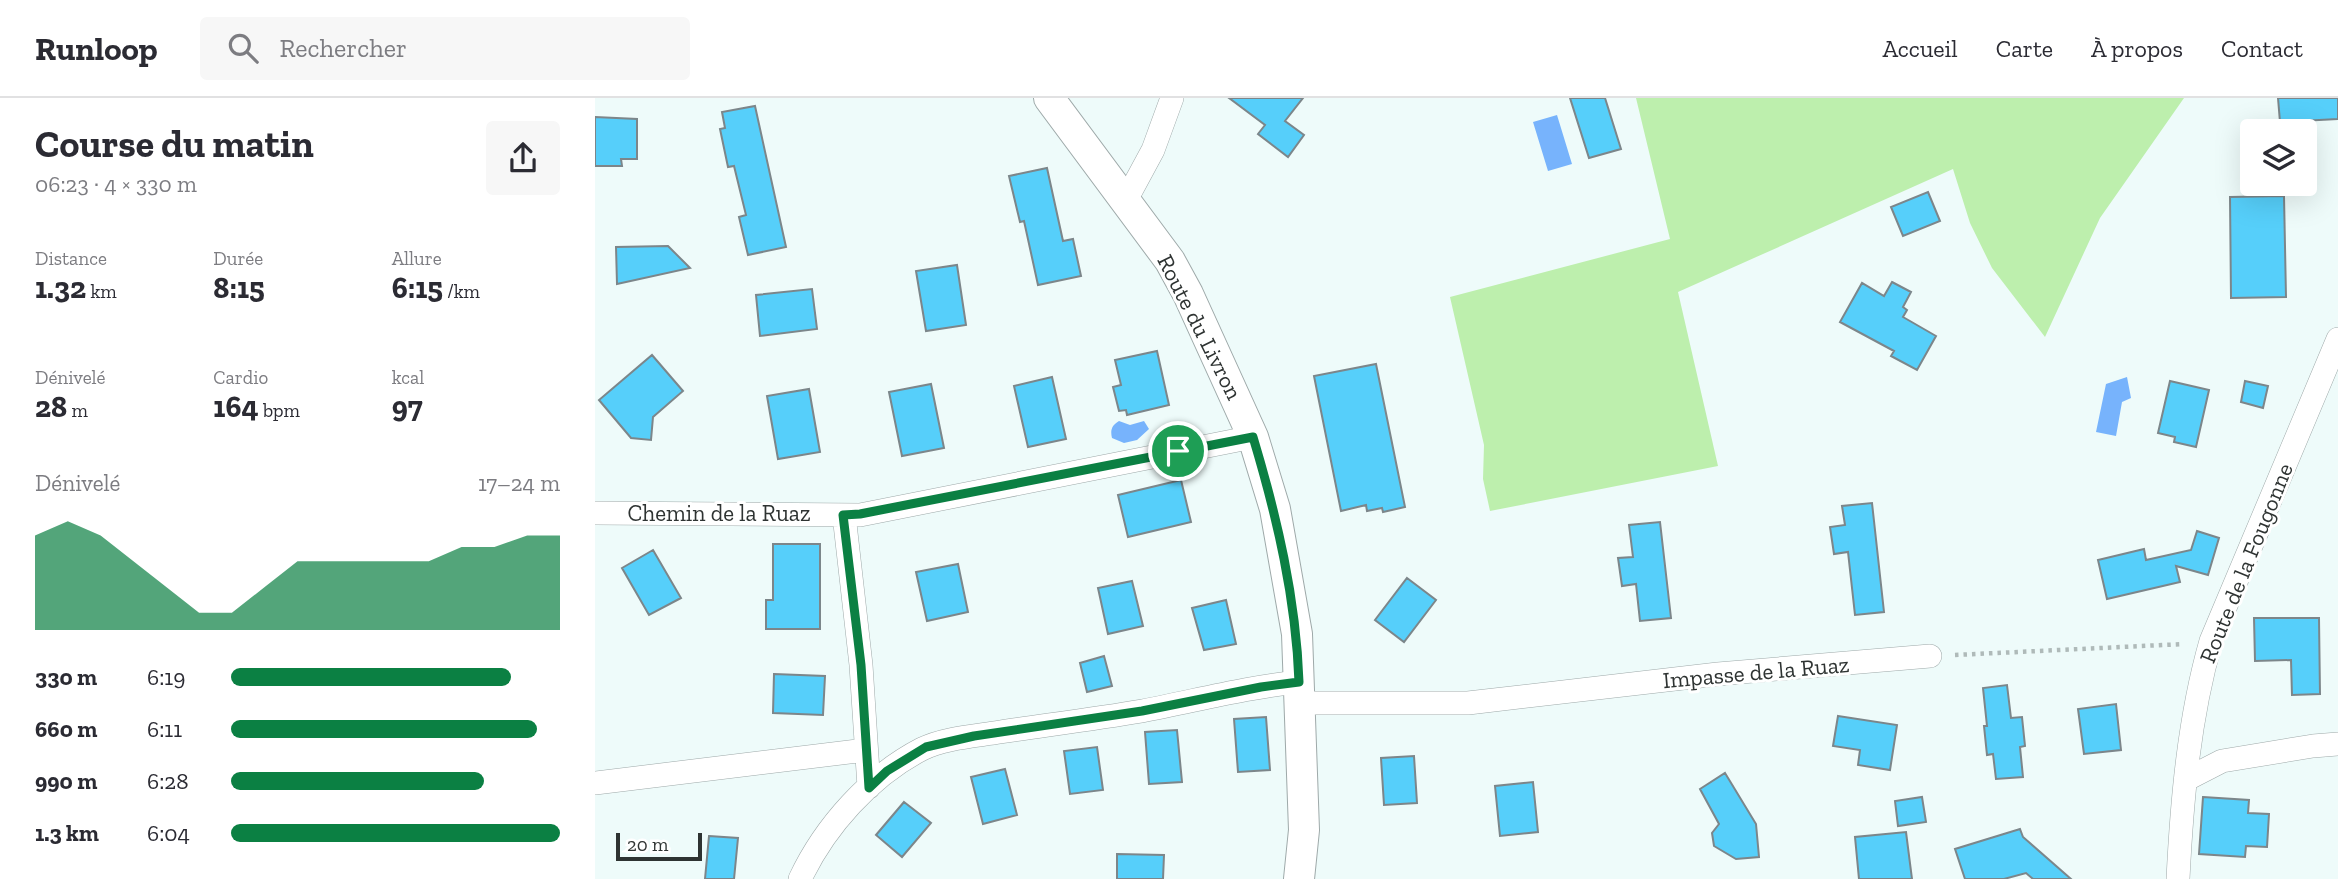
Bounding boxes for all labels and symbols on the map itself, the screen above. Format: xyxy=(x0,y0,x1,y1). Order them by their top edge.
street label: Route du Livron xyxy=(1151,250,1249,404)
pin xyxy=(1148,421,1208,481)
street label: Route de la Fougonne xyxy=(2193,459,2299,667)
street label: Chemin de la Ruaz xyxy=(627,499,811,527)
street label: Impasse de la Ruaz xyxy=(1662,650,1851,694)
scale bar xyxy=(616,830,702,862)

